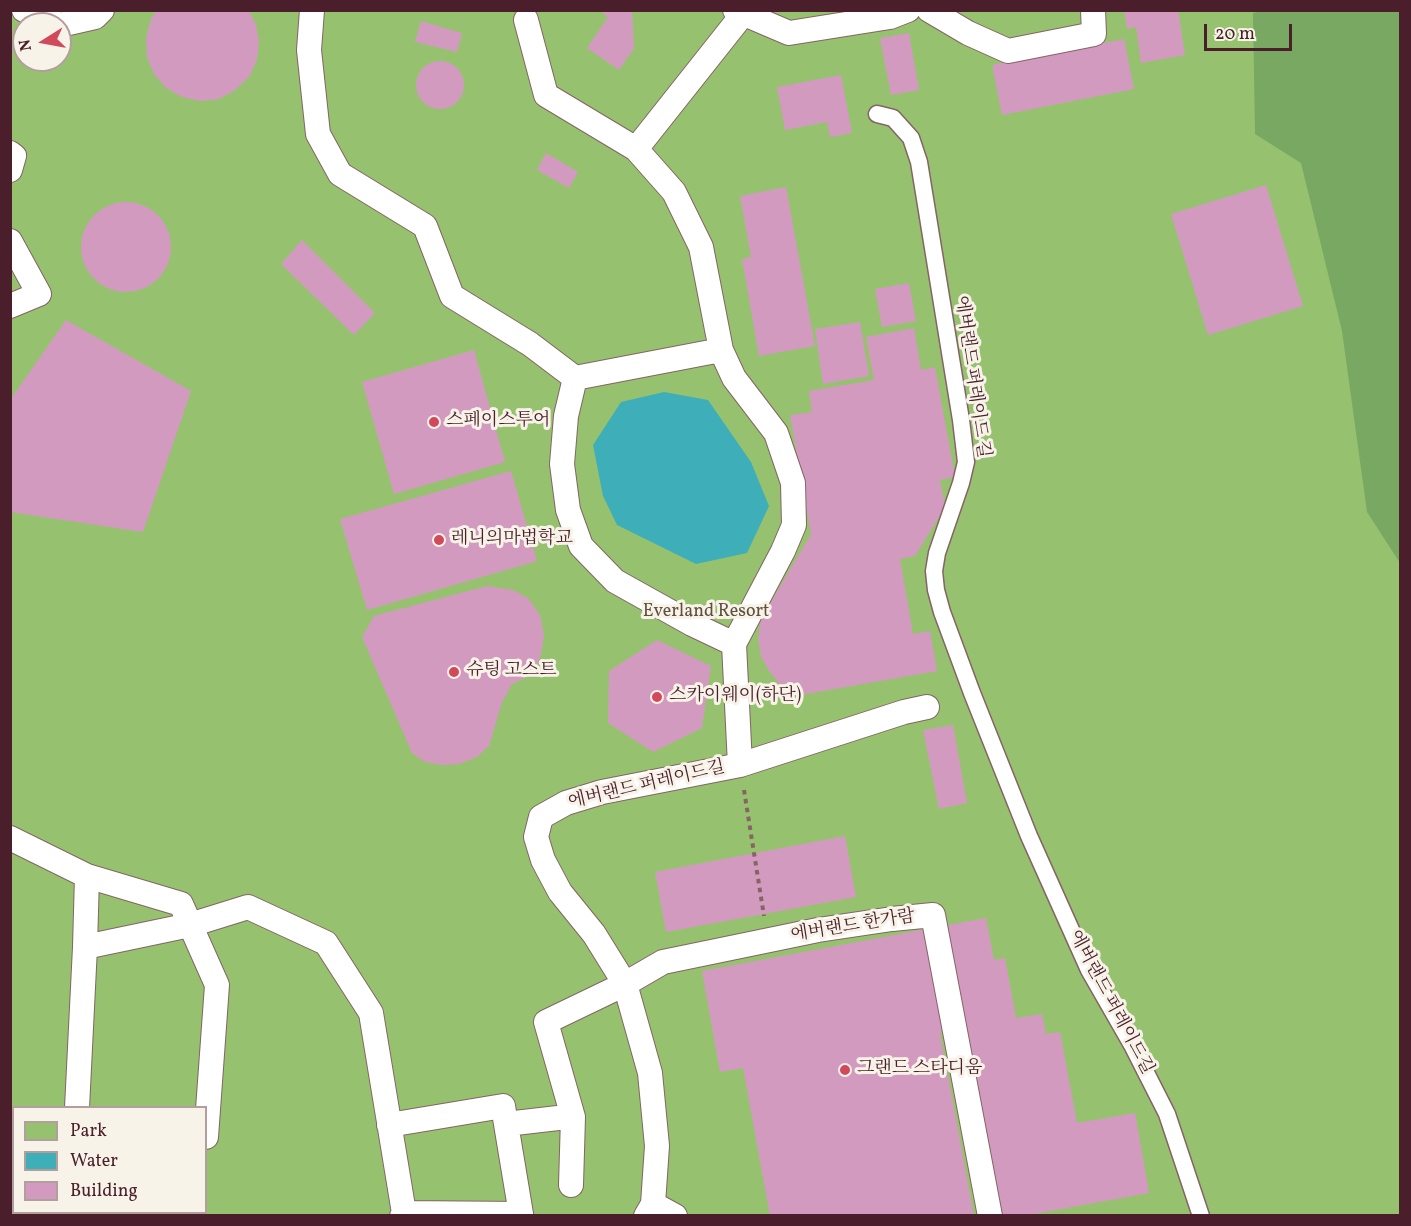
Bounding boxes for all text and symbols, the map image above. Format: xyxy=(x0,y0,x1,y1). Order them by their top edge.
north arrow xyxy=(12,12,72,72)
scale bar xyxy=(1207,12,1296,50)
text: 20 m xyxy=(1215,22,1255,47)
text: N xyxy=(14,37,38,53)
street label: 에버랜드 퍼레이드 길 xyxy=(949,294,993,460)
place label: 스페이스투어 xyxy=(446,411,550,433)
marker: 스페이스투어 xyxy=(427,415,441,429)
place label: 레니의마법학교 xyxy=(451,529,573,551)
marker: 레니의마법학교 xyxy=(432,533,446,547)
park label: Everland Resort xyxy=(643,602,769,624)
place label: 슈팅 고스트 xyxy=(466,661,557,683)
marker: 슈팅 고스트 xyxy=(447,665,461,679)
place label: 스카이웨이(하단) xyxy=(669,686,801,708)
marker: 스카이웨이(하단) xyxy=(650,690,664,704)
street label: 에버랜드 퍼레이드길 xyxy=(567,757,727,815)
street label: 에버랜드 한가람 xyxy=(789,907,917,947)
street label: 에버랜드 퍼레이드길 xyxy=(1063,927,1157,1079)
place label: 그랜드 스타디움 xyxy=(857,1059,982,1081)
marker: 그랜드 스타디움 xyxy=(838,1063,852,1077)
legend xyxy=(12,1106,207,1214)
text: Park xyxy=(70,1119,107,1144)
text: Water xyxy=(70,1149,118,1174)
text: Building xyxy=(70,1179,138,1204)

